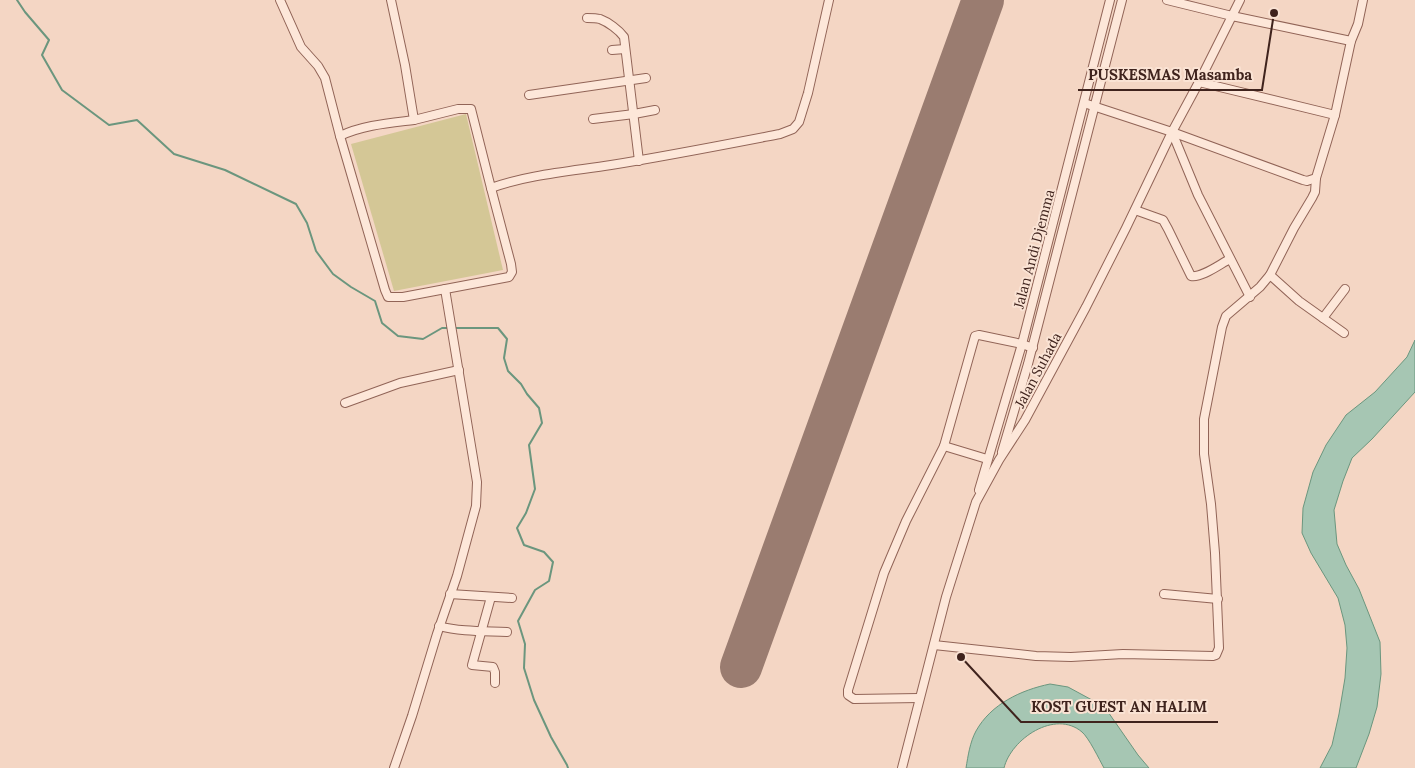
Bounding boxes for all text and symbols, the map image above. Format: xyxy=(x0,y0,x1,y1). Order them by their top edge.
callout: PUSKESMAS Masamba xyxy=(1078,60,1262,90)
text: PUSKESMAS Masamba xyxy=(1088,65,1252,84)
street label: Jalan Andi Djemma xyxy=(1009,187,1059,312)
street label: Jalan Suhada xyxy=(1010,329,1065,412)
callout: KOST GUEST AN HALIM xyxy=(1021,692,1218,722)
text: KOST GUEST AN HALIM xyxy=(1031,697,1207,716)

